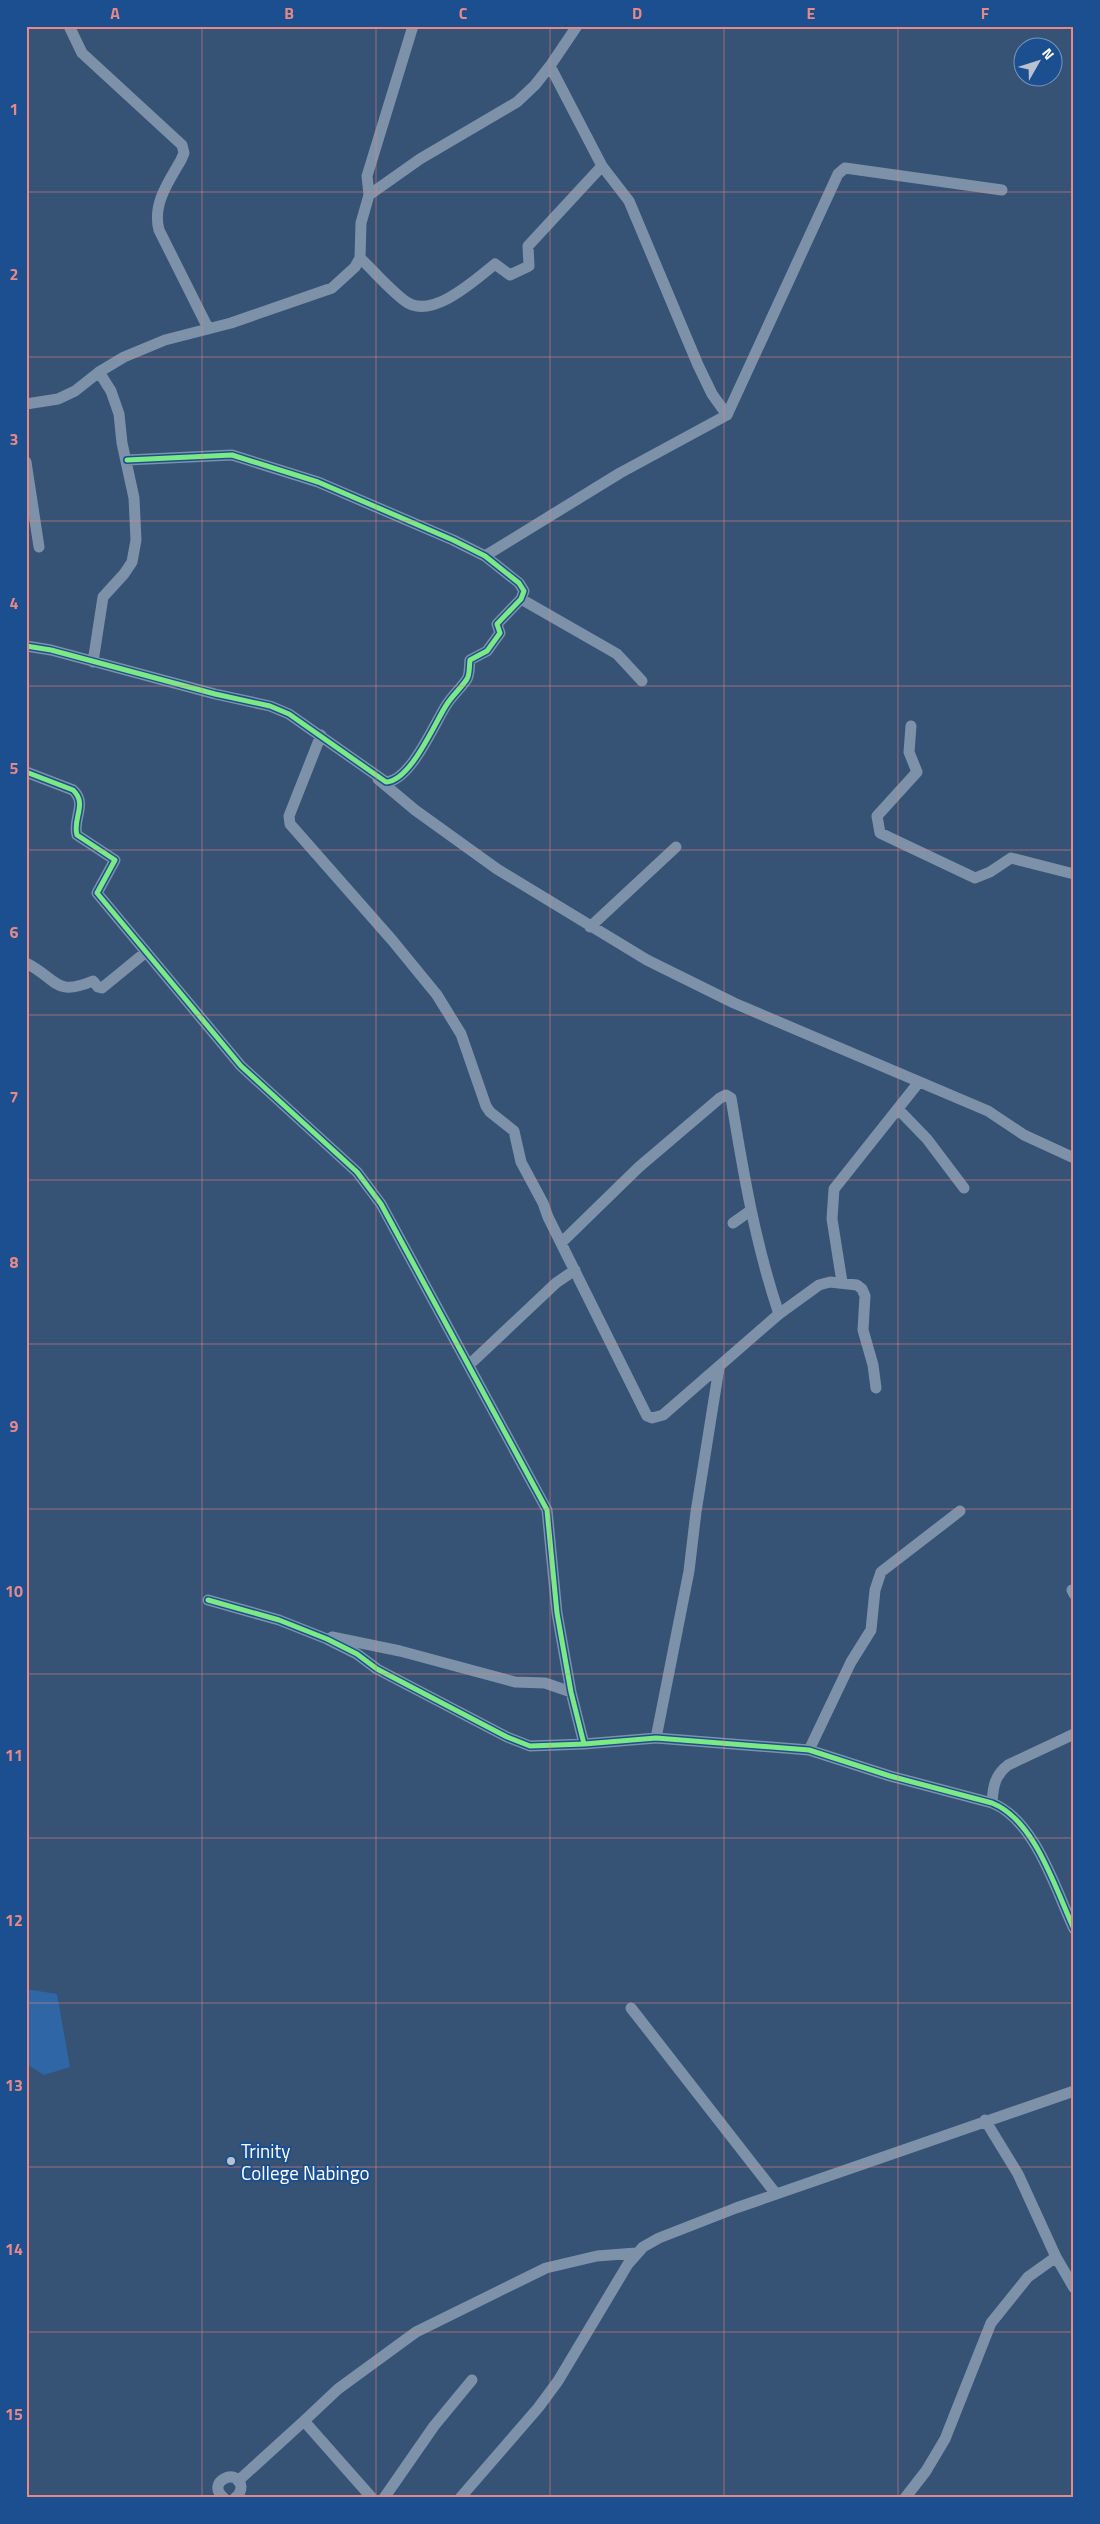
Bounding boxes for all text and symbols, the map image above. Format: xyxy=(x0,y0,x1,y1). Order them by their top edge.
text: A xyxy=(110,1,120,25)
text: B xyxy=(284,1,294,25)
text: C xyxy=(459,1,468,25)
text: D xyxy=(632,1,642,25)
text: E xyxy=(807,1,816,25)
text: F xyxy=(981,1,990,25)
north arrow xyxy=(1012,38,1062,88)
text: N xyxy=(1037,43,1060,64)
text: 1 xyxy=(10,97,18,121)
text: 2 xyxy=(10,262,18,286)
text: 3 xyxy=(10,427,18,451)
text: 4 xyxy=(10,591,19,615)
text: 5 xyxy=(10,756,19,780)
text: 6 xyxy=(10,920,19,944)
text: 7 xyxy=(10,1085,18,1109)
text: 8 xyxy=(10,1250,19,1274)
text: 9 xyxy=(10,1414,19,1438)
text: 10 xyxy=(5,1579,23,1603)
text: 11 xyxy=(5,1743,23,1767)
text: 12 xyxy=(5,1908,23,1932)
text: 13 xyxy=(5,2073,23,2097)
place label: Trinity College Nabingo xyxy=(241,2136,370,2187)
marker: Trinity College Nabingo xyxy=(225,2155,237,2167)
text: 14 xyxy=(5,2237,23,2261)
text: 15 xyxy=(5,2402,23,2426)

